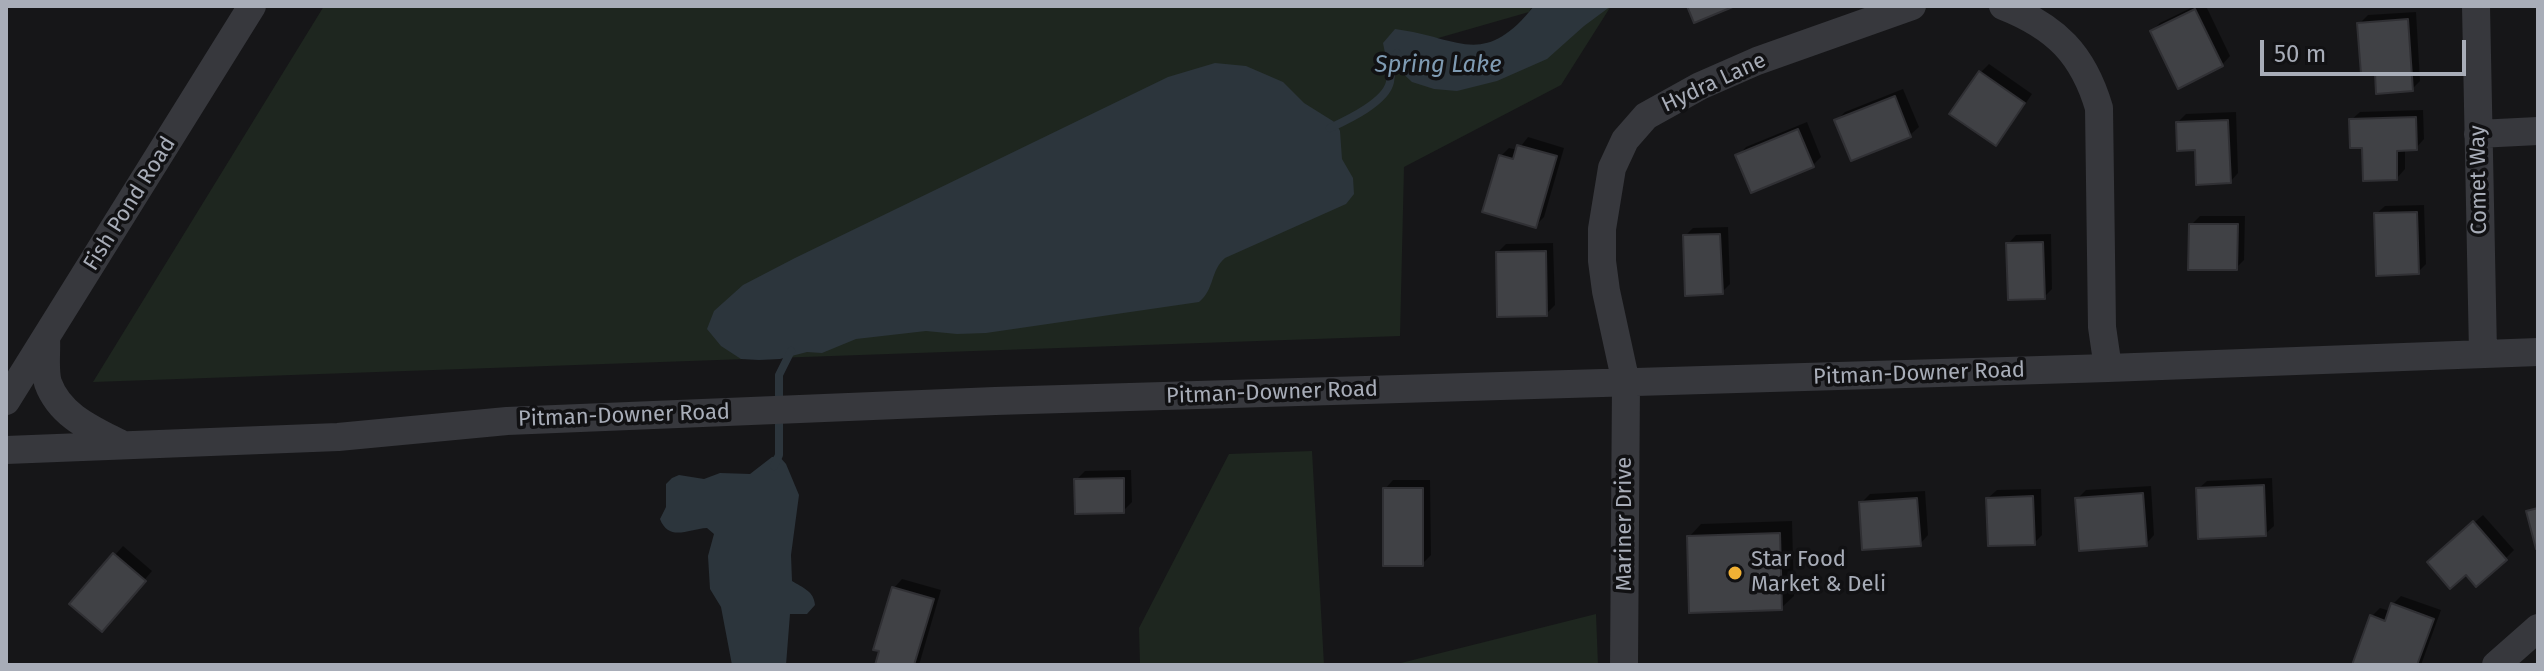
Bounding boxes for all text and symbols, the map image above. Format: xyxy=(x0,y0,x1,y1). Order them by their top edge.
scale bar xyxy=(2264,24,2470,74)
text: 50 m xyxy=(2274,40,2326,68)
street label: Hydra Lane xyxy=(1658,47,1770,119)
water label: Spring Lake xyxy=(1374,51,1502,79)
street label: Comet Way xyxy=(2465,125,2493,235)
street label: Fish Pond Road xyxy=(78,132,182,276)
street label: Pitman-Downer Road xyxy=(1812,357,2026,391)
street label: Pitman-Downer Road xyxy=(1165,376,1379,410)
street label: Pitman-Downer Road xyxy=(517,399,731,433)
street label: Mariner Drive xyxy=(1612,457,1638,591)
place label: Star Food Market & Deli xyxy=(1751,547,1886,598)
marker: Star Food Market & Deli xyxy=(1726,564,1744,582)

